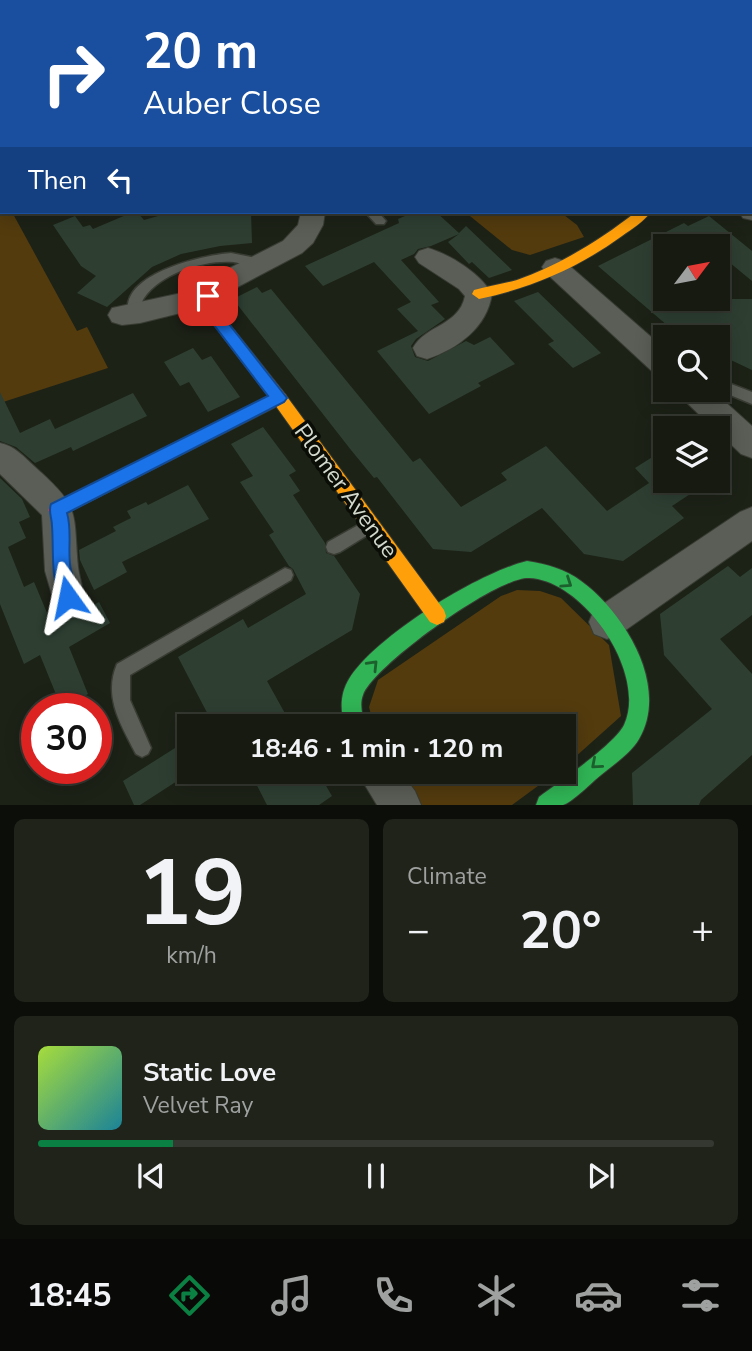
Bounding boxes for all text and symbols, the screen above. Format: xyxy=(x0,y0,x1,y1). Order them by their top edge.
text: 20 m xyxy=(143,18,258,85)
icon: right xyxy=(28,28,119,119)
text: Auber Close xyxy=(143,82,321,125)
icon: left xyxy=(101,161,139,199)
text: Then xyxy=(28,163,87,198)
north arrow xyxy=(653,234,730,312)
map controls xyxy=(653,234,730,493)
pin xyxy=(178,266,238,326)
icon: arrive xyxy=(189,277,227,315)
button: search xyxy=(653,325,730,402)
button: layers xyxy=(653,416,730,493)
street label: Plomer Avenue xyxy=(287,418,405,564)
position arrow xyxy=(31,560,105,634)
one-way arrow xyxy=(559,575,572,587)
one-way arrow xyxy=(364,660,377,673)
speed limit sign: 30 xyxy=(21,693,112,784)
text: 18:46 · 1 min · 120 m xyxy=(250,731,503,766)
one-way arrow xyxy=(591,756,604,768)
text: 19 xyxy=(137,832,246,956)
text: Climate xyxy=(407,861,487,892)
text: 20° xyxy=(519,895,602,966)
text: − xyxy=(407,905,430,956)
text: + xyxy=(691,905,714,956)
text: km/h xyxy=(166,940,217,971)
text: Static Love xyxy=(143,1055,276,1090)
text: Velvet Ray xyxy=(143,1090,253,1121)
icon: previous xyxy=(132,1157,170,1195)
icon: pause xyxy=(357,1157,395,1195)
icon: next xyxy=(582,1157,620,1195)
icon: directions xyxy=(165,1271,214,1320)
icon: music xyxy=(267,1271,316,1320)
icon: phone xyxy=(369,1271,418,1320)
icon: climate xyxy=(472,1271,521,1320)
icon: car xyxy=(574,1271,623,1320)
icon: filters xyxy=(676,1271,725,1320)
text: 18:45 xyxy=(27,1274,111,1317)

